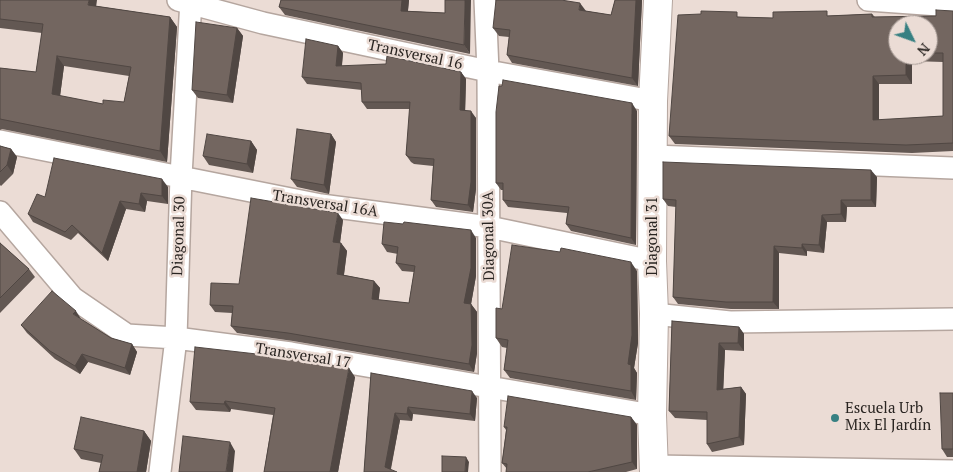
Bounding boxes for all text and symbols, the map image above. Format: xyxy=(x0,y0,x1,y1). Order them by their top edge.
north arrow xyxy=(888,15,938,65)
street label: Transversal 16 xyxy=(366,36,464,74)
text: N xyxy=(913,39,934,60)
street label: Transversal 16A xyxy=(271,187,379,221)
street label: Diagonal 30A xyxy=(479,191,499,281)
street label: Diagonal 30 xyxy=(169,196,189,276)
street label: Diagonal 31 xyxy=(644,196,662,276)
street label: Transversal 17 xyxy=(254,340,352,372)
place label: Escuela Urb Mix El Jardín xyxy=(845,400,931,435)
marker: Escuela Urb Mix El Jardín xyxy=(829,412,841,424)

